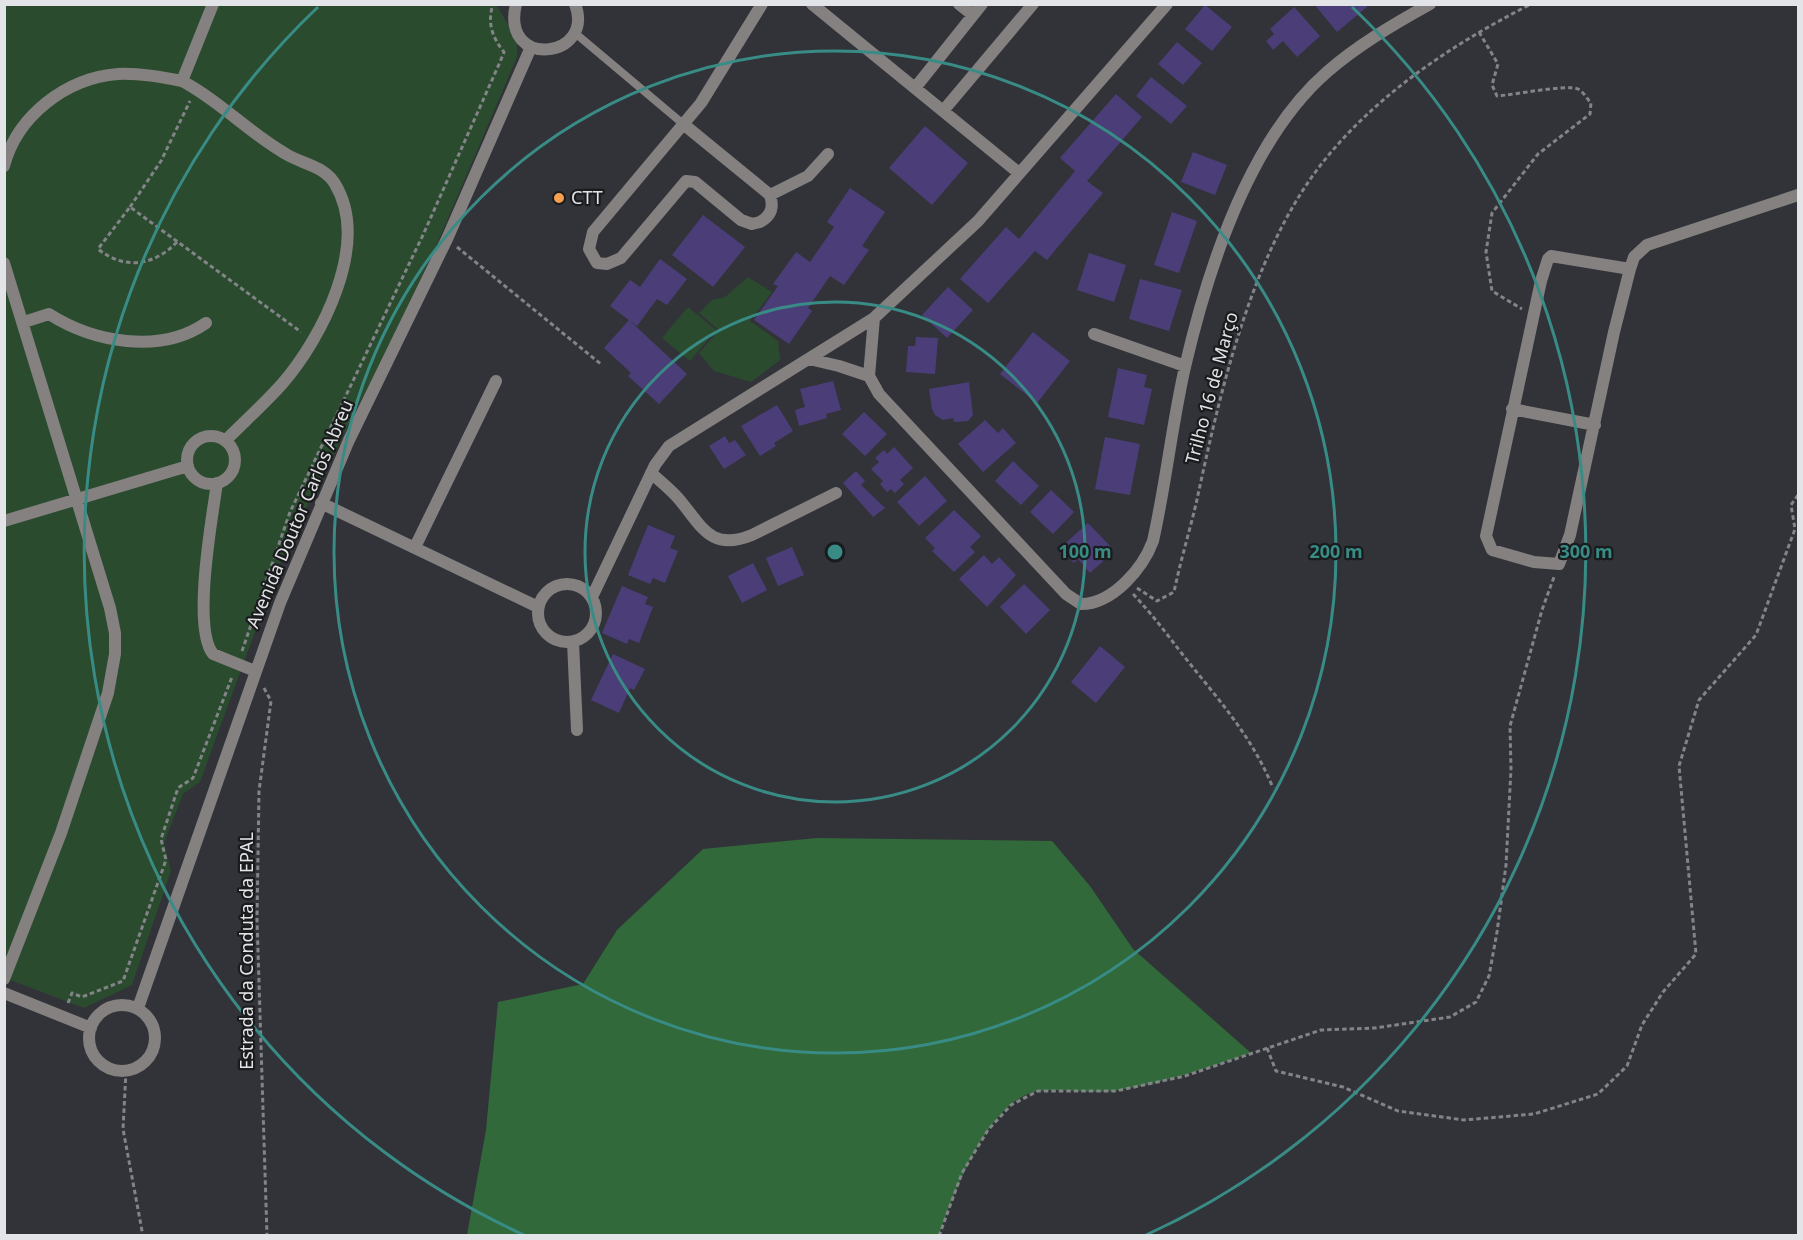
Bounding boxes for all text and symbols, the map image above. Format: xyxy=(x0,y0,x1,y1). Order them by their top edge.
place label: CTT xyxy=(571,185,603,209)
marker: CTT xyxy=(552,191,566,205)
street label: Trilho 16 de Março xyxy=(1179,309,1243,467)
street label: Avenida Doutor Carlos Abreu xyxy=(240,396,358,631)
text: 100 m xyxy=(1058,539,1112,563)
text: 200 m xyxy=(1309,539,1363,563)
text: 300 m xyxy=(1559,539,1613,563)
centre of rings xyxy=(825,542,845,562)
street label: Estrada da Conduta da EPAL xyxy=(234,832,258,1070)

